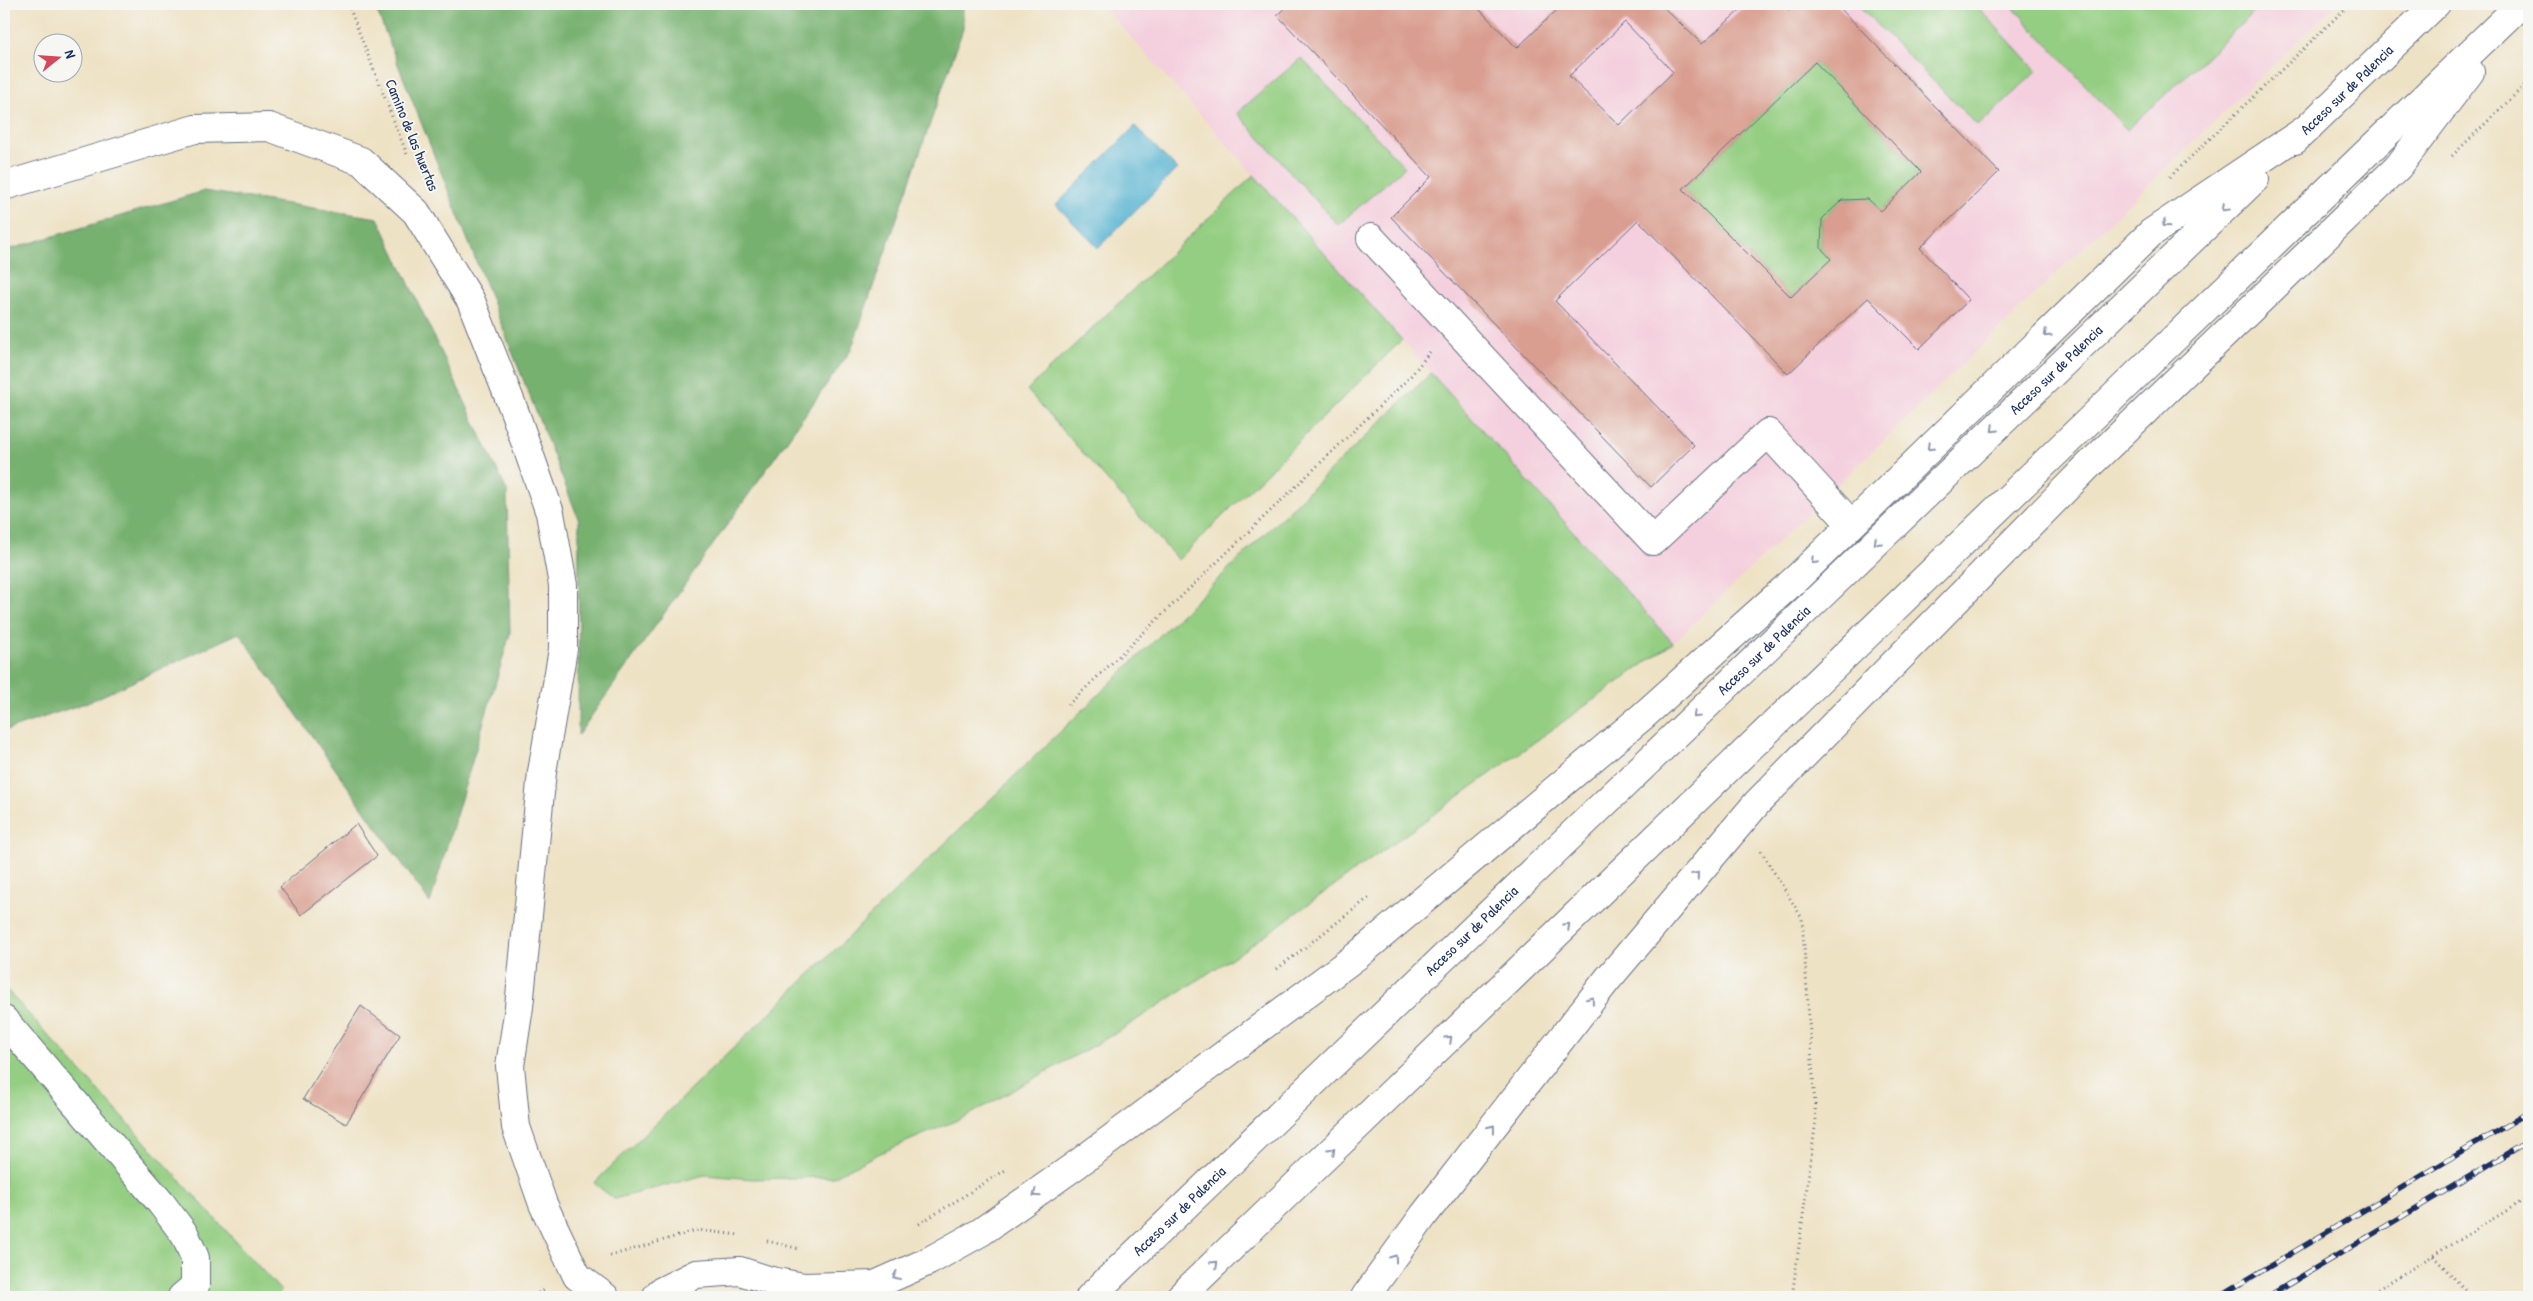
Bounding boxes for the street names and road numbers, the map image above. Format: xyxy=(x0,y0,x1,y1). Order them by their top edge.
street label: Acceso sur de Palencia xyxy=(2295,40,2398,139)
street label: Camino de las huertas xyxy=(380,76,445,194)
street label: Acceso sur de Palencia xyxy=(2005,320,2107,419)
street label: Acceso sur de Palencia xyxy=(1712,600,1815,700)
street label: Acceso sur de Palencia xyxy=(1420,881,1523,980)
street label: Acceso sur de Palencia xyxy=(1128,1161,1230,1260)

